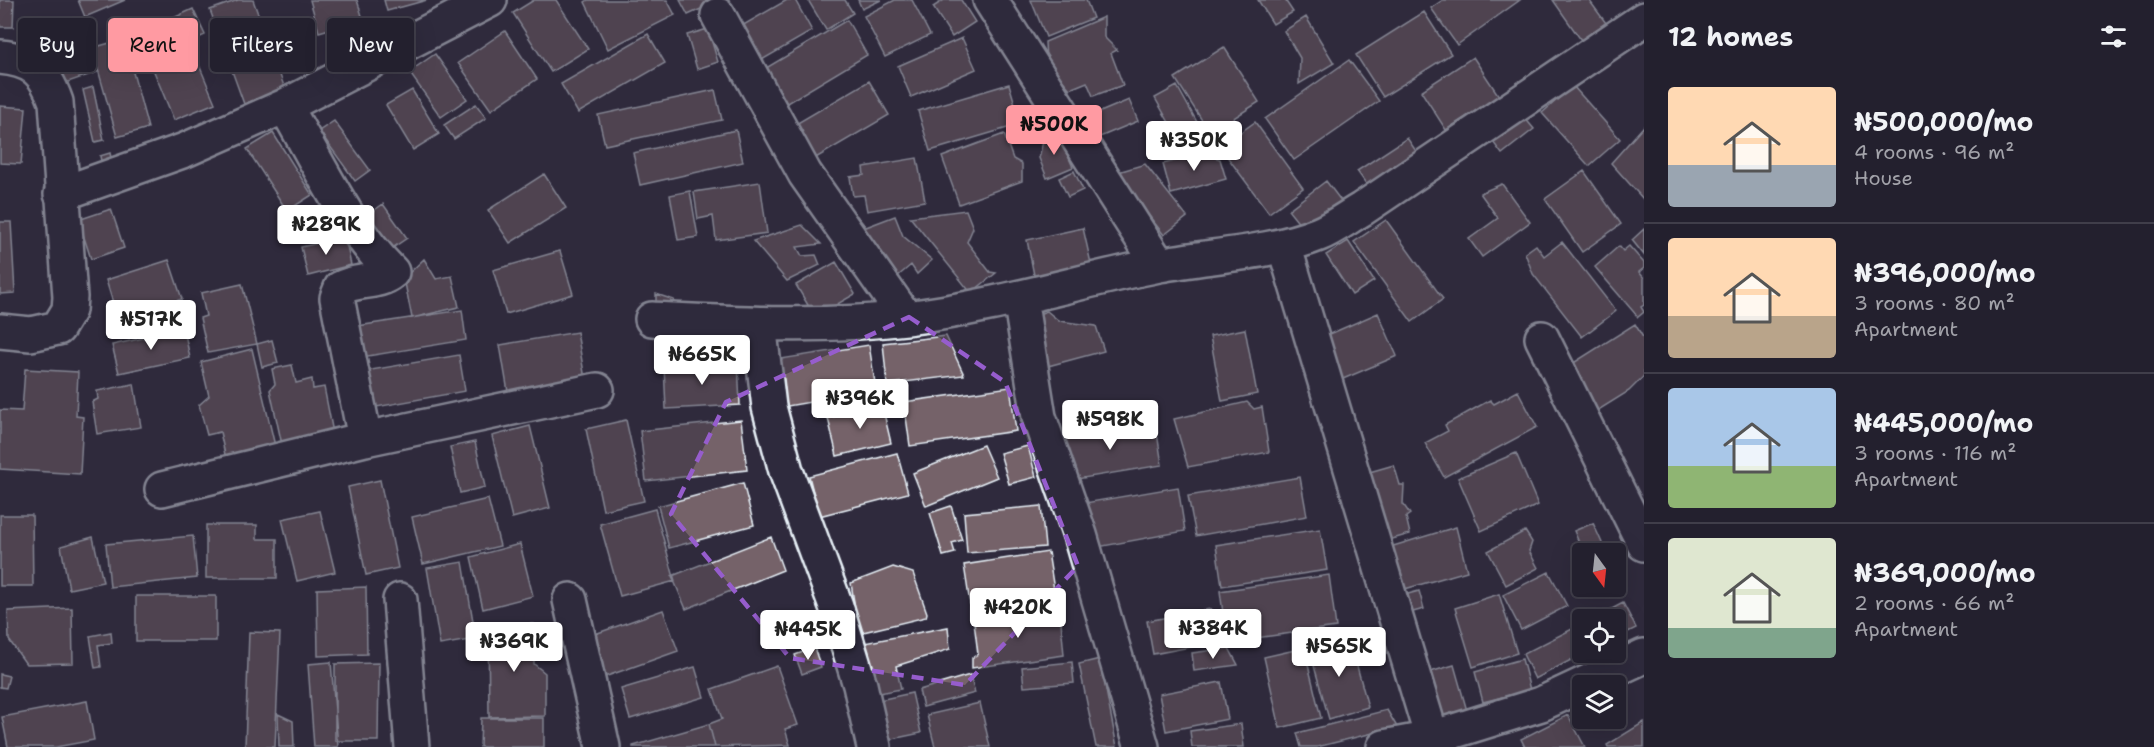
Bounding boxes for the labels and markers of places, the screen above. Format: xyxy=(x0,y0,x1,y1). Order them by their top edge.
pin: ₦500K xyxy=(1012,105,1096,156)
pin: ₦350K xyxy=(1152,121,1236,172)
pin: ₦289K xyxy=(284,205,368,256)
pin: ₦517K xyxy=(109,300,193,351)
pin: ₦665K xyxy=(660,335,744,386)
pin: ₦396K xyxy=(818,379,902,430)
pin: ₦598K xyxy=(1068,400,1152,451)
pin: ₦420K xyxy=(976,588,1060,639)
pin: ₦384K xyxy=(1171,609,1255,660)
pin: ₦445K xyxy=(766,610,850,661)
pin: ₦369K xyxy=(472,622,556,673)
pin: ₦565K xyxy=(1297,627,1381,678)

